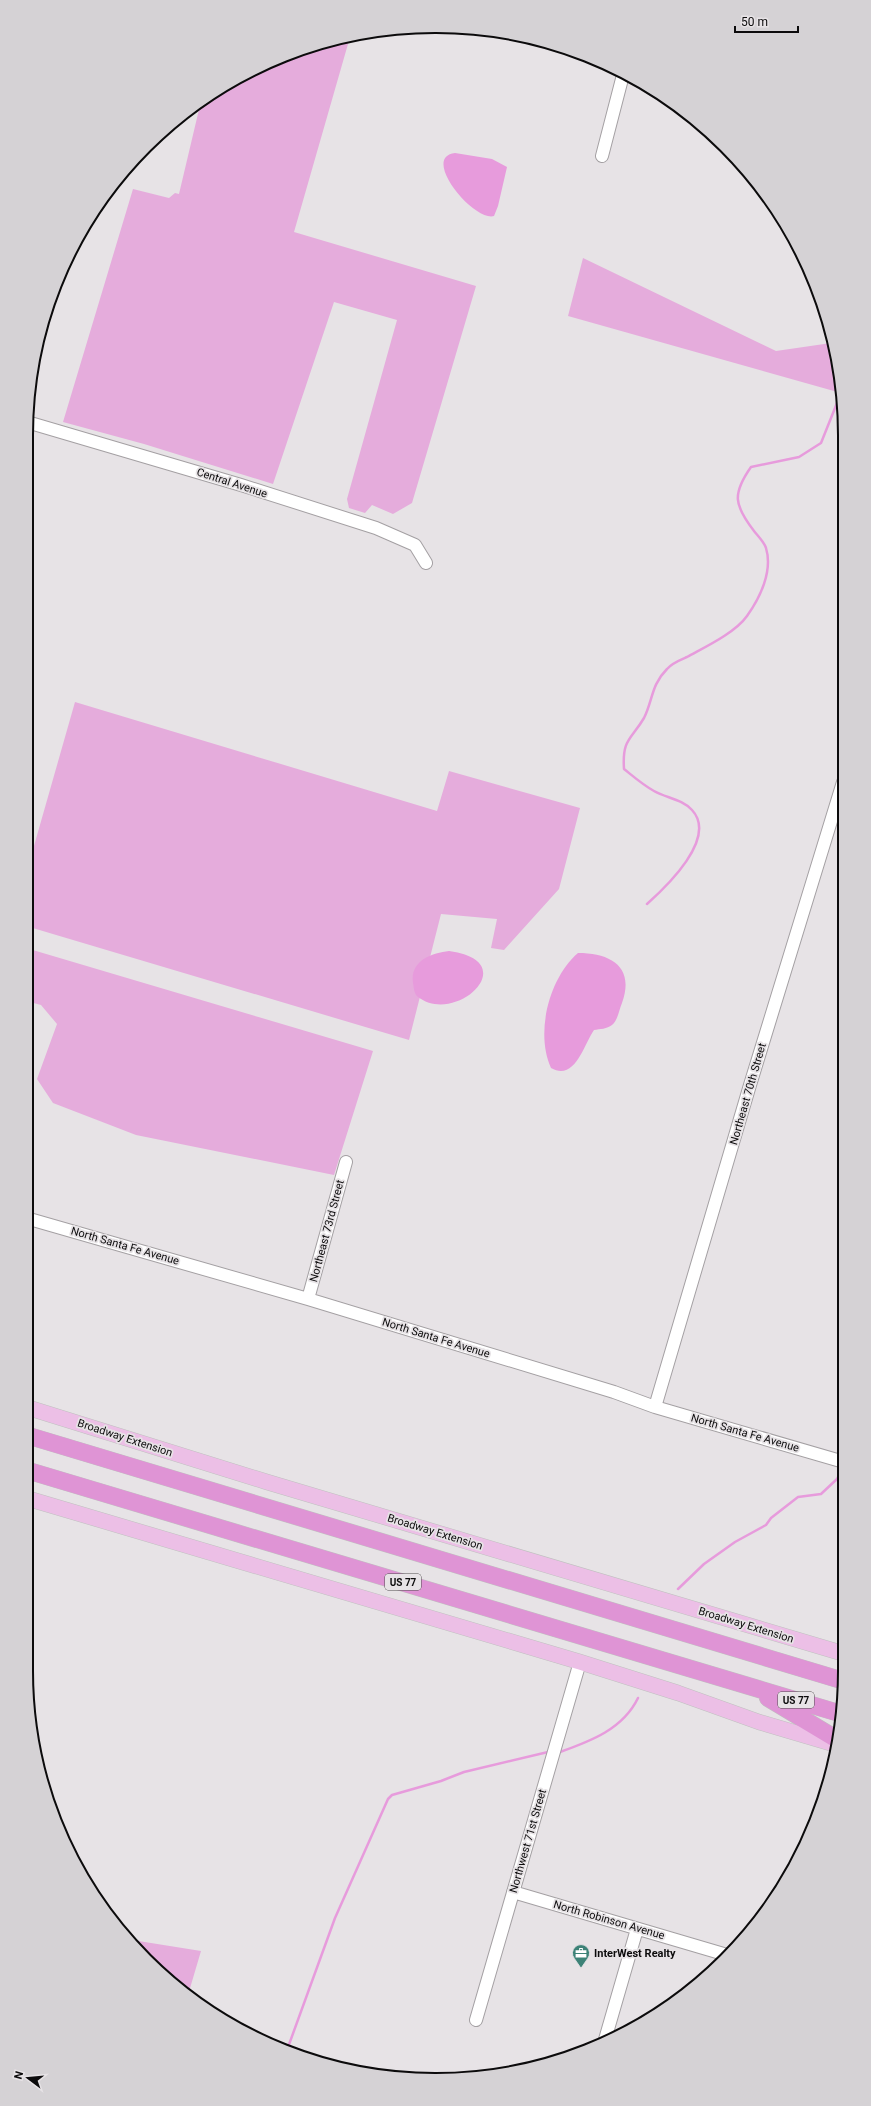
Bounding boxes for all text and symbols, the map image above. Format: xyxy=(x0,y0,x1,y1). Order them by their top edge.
scale bar xyxy=(735,8,798,34)
text: 50 m xyxy=(741,15,768,29)
street label: Central Avenue xyxy=(195,465,269,501)
street label: Northeast 70th Street xyxy=(727,1041,769,1146)
street label: Northeast 73rd Street xyxy=(307,1178,347,1284)
street label: North Santa Fe Avenue xyxy=(69,1224,181,1268)
street label: North Santa Fe Avenue xyxy=(381,1315,492,1361)
street label: North Santa Fe Avenue xyxy=(689,1411,801,1455)
street label: Broadway Extension xyxy=(76,1417,174,1459)
street label: Broadway Extension xyxy=(386,1511,484,1553)
road number: US 77 xyxy=(385,1574,421,1590)
street label: Broadway Extension xyxy=(697,1604,795,1646)
road number: US 77 xyxy=(778,1692,814,1708)
street label: Northwest 71st Street xyxy=(507,1787,549,1894)
street label: North Robinson Avenue xyxy=(552,1898,666,1942)
office icon: InterWest Realty xyxy=(571,1943,591,1968)
place label: InterWest Realty xyxy=(594,1947,676,1960)
north arrow xyxy=(8,2058,48,2098)
text: N xyxy=(12,2070,26,2081)

